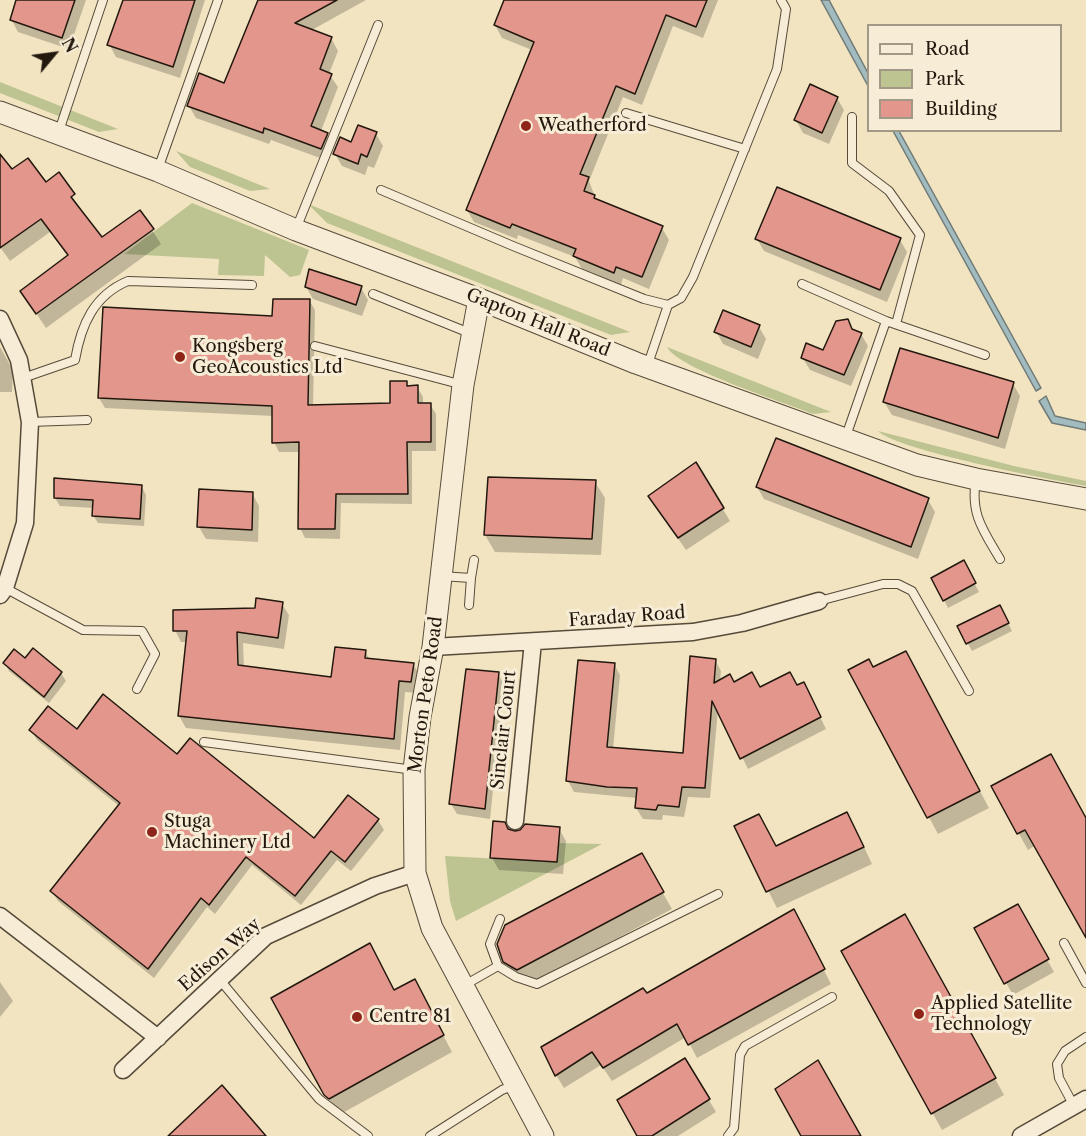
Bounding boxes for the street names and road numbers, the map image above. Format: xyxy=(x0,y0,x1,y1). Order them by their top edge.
street label: Gapton Hall Road xyxy=(463,284,613,362)
street label: Faraday Road xyxy=(568,602,686,632)
street label: Morton Peto Road xyxy=(404,615,448,775)
street label: Sinclair Court xyxy=(487,669,521,791)
street label: Edison Way xyxy=(175,914,265,996)

